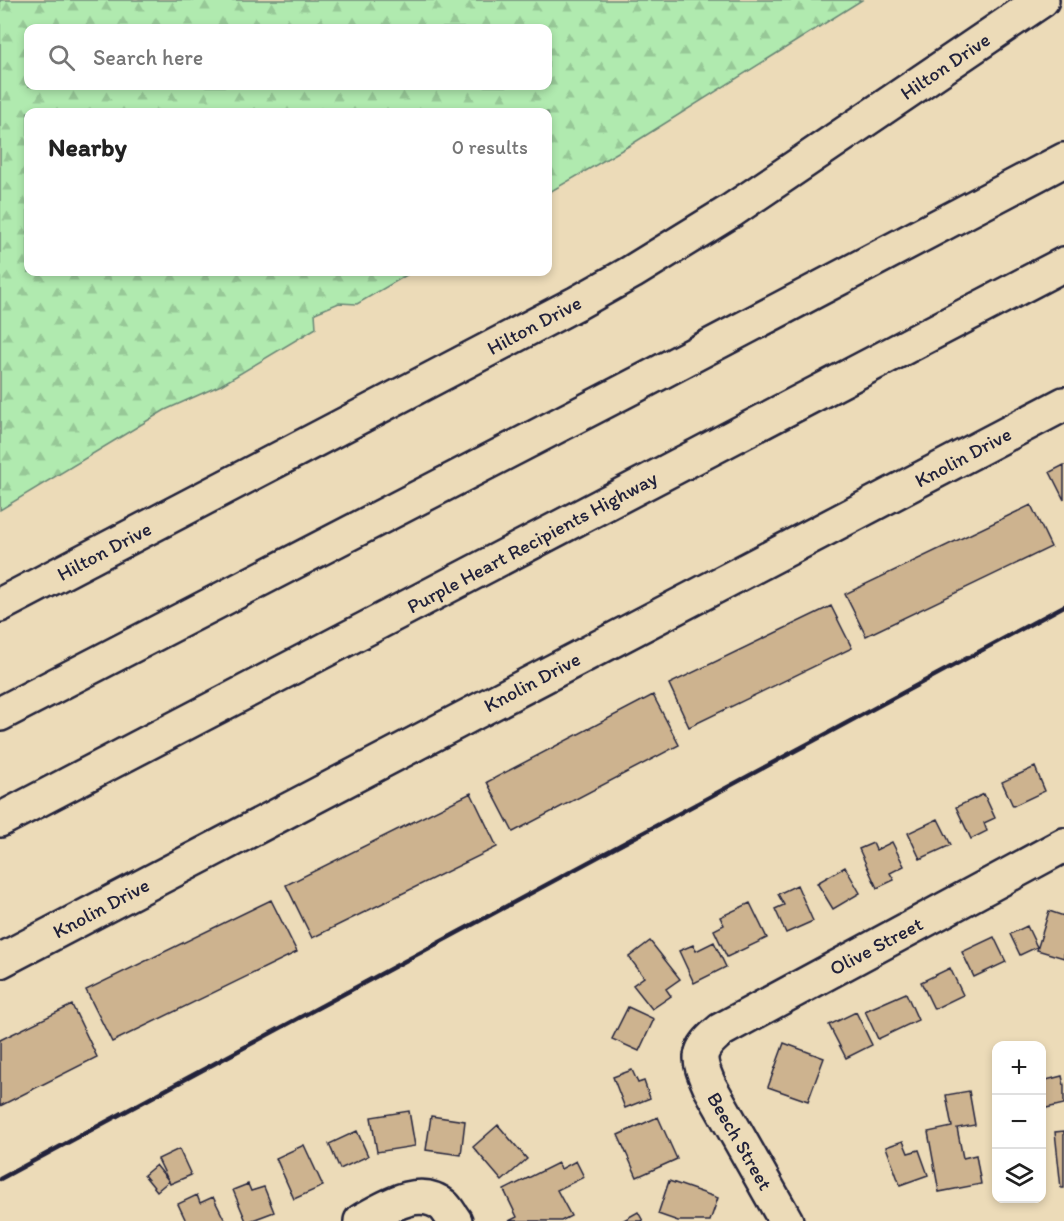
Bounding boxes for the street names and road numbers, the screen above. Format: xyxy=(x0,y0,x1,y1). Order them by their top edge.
street label: Hilton Drive xyxy=(896,27,994,105)
street label: Hilton Drive xyxy=(483,290,585,360)
street label: Knolin Drive xyxy=(911,422,1015,492)
street label: Purple Heart Recipients Highway xyxy=(403,465,662,618)
street label: Hilton Drive xyxy=(53,516,155,586)
street label: Knolin Drive xyxy=(480,647,584,717)
street label: Knolin Drive xyxy=(49,873,153,943)
street label: Olive Street xyxy=(825,911,927,981)
street label: Beech Street xyxy=(702,1088,778,1195)

